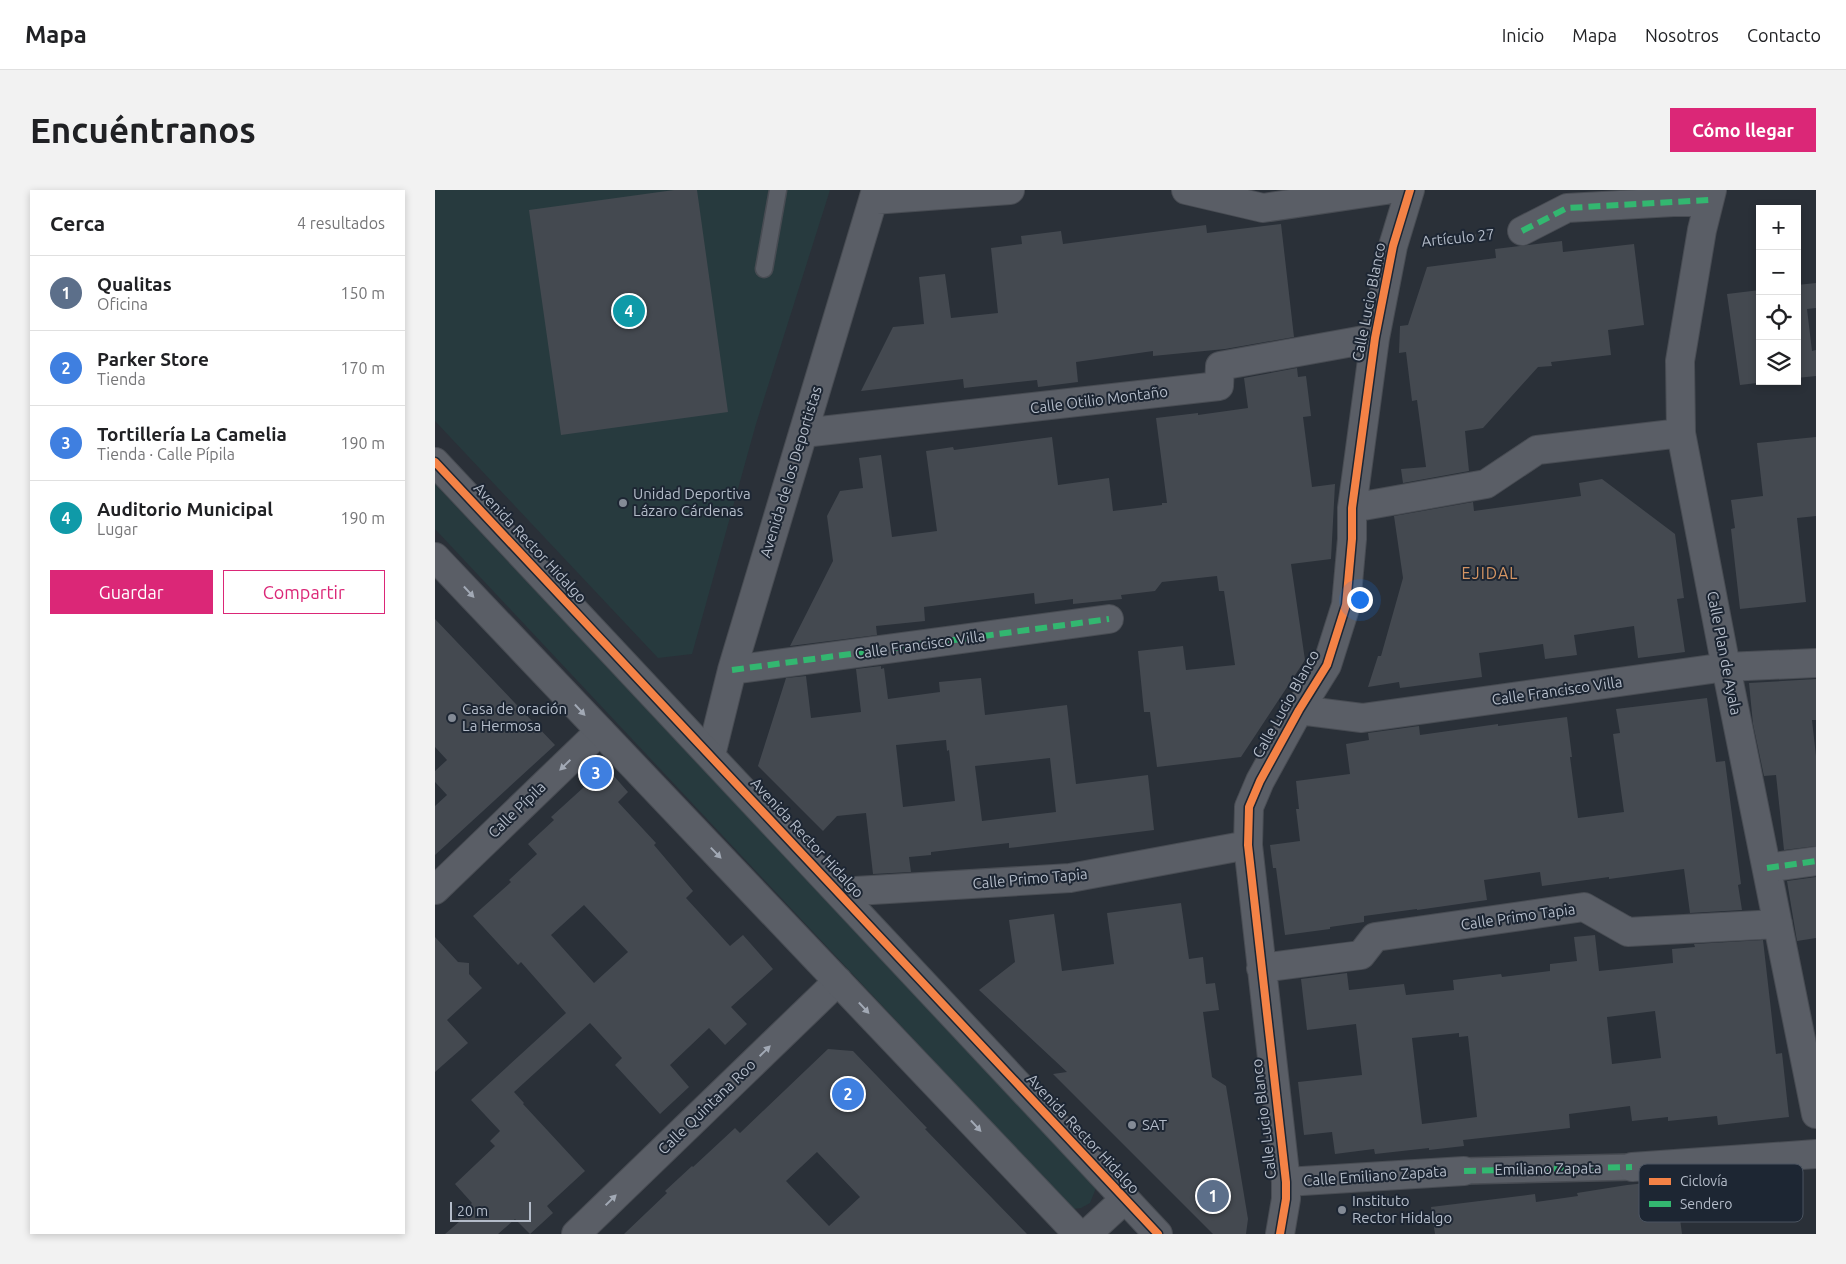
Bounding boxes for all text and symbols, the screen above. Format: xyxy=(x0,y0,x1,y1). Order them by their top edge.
text: Mapa xyxy=(25,21,87,48)
text: Inicio xyxy=(1502,25,1544,45)
text: Mapa xyxy=(1572,25,1617,45)
text: Nosotros xyxy=(1645,25,1719,45)
text: Contacto xyxy=(1747,25,1821,45)
button: Cómo llegar xyxy=(1670,108,1816,152)
text: Encuéntranos xyxy=(30,110,256,150)
map controls xyxy=(1756,205,1801,385)
button: + xyxy=(1756,205,1801,250)
text: Cerca xyxy=(50,211,105,235)
text: 4 resultados xyxy=(297,214,385,232)
street label: Artículo 27 xyxy=(1420,225,1495,250)
street label: Calle Lucio Blanco xyxy=(1349,241,1388,363)
button: − xyxy=(1756,250,1801,295)
text: Qualitas xyxy=(97,273,172,295)
text: 1 xyxy=(61,284,71,302)
text: 150 m xyxy=(340,284,385,302)
pin: 4 xyxy=(613,292,645,330)
text: Oficina xyxy=(97,295,148,313)
button: locate xyxy=(1756,295,1801,340)
button: layers xyxy=(1756,340,1801,385)
text: Parker Store xyxy=(97,348,209,370)
text: 2 xyxy=(61,359,71,377)
text: 170 m xyxy=(340,359,385,377)
text: Tienda xyxy=(97,370,146,388)
street label: Calle Otilio Montaño xyxy=(1029,383,1169,416)
street label: Avenida de los Deportistas xyxy=(756,384,825,560)
text: Tortillería La Camelia xyxy=(97,423,287,445)
text: 3 xyxy=(61,434,71,452)
text: 190 m xyxy=(340,434,385,452)
text: Tienda · Calle Pípila xyxy=(97,445,235,463)
street label: Avenida Rector Hidalgo xyxy=(470,479,590,606)
place label: Unidad Deportiva Lázaro Cárdenas xyxy=(633,485,751,519)
marker: Unidad Deportiva Lázaro Cárdenas xyxy=(617,497,629,509)
text: Auditorio Municipal xyxy=(97,498,273,520)
text: 4 xyxy=(61,509,71,527)
text: 190 m xyxy=(340,509,385,527)
text: Lugar xyxy=(97,520,138,538)
district label: EJIDAL xyxy=(1462,564,1518,582)
button: Guardar xyxy=(50,570,213,614)
button: Compartir xyxy=(223,570,385,614)
one-way arrow xyxy=(463,586,475,598)
your location xyxy=(1347,587,1373,613)
street label: Calle Plan de Ayala xyxy=(1704,589,1745,716)
street label: Calle Francisco Villa xyxy=(854,627,986,662)
street label: Calle Lucio Blanco xyxy=(1249,647,1322,761)
street label: Calle Francisco Villa xyxy=(1491,673,1623,708)
place label: Casa de oración La Hermosa xyxy=(462,700,567,734)
one-way arrow xyxy=(574,704,586,716)
marker: Casa de oración La Hermosa xyxy=(446,712,458,724)
pin: 3 xyxy=(580,754,612,792)
one-way arrow xyxy=(559,758,571,770)
street label: Avenida Rector Hidalgo xyxy=(747,774,867,901)
street label: Calle Pípila xyxy=(484,778,549,841)
one-way arrow xyxy=(710,846,722,858)
street label: Calle Primo Tapia xyxy=(972,865,1088,892)
street label: Calle Primo Tapia xyxy=(1460,900,1576,933)
one-way arrow xyxy=(858,1002,870,1014)
one-way arrow xyxy=(759,1045,771,1057)
street label: Calle Quintana Roo xyxy=(654,1056,759,1158)
street label: Calle Lucio Blanco xyxy=(1248,1058,1279,1180)
street label: Avenida Rector Hidalgo xyxy=(1023,1070,1143,1197)
pin: 2 xyxy=(832,1075,864,1113)
place label: SAT xyxy=(1142,1116,1168,1133)
marker: SAT xyxy=(1126,1119,1138,1131)
one-way arrow xyxy=(970,1120,982,1132)
street label: Emiliano Zapata xyxy=(1494,1159,1602,1178)
street label: Calle Emiliano Zapata xyxy=(1303,1162,1447,1189)
legend xyxy=(1639,1164,1803,1222)
text: Ciclovía xyxy=(1680,1173,1728,1189)
pin: 1 xyxy=(1197,1177,1229,1215)
place label: Instituto Rector Hidalgo xyxy=(1352,1192,1452,1226)
one-way arrow xyxy=(604,1194,616,1206)
text: Sendero xyxy=(1680,1196,1732,1212)
scale bar xyxy=(450,1199,531,1222)
text: 20 m xyxy=(457,1203,488,1219)
marker: Instituto Rector Hidalgo xyxy=(1336,1204,1348,1216)

